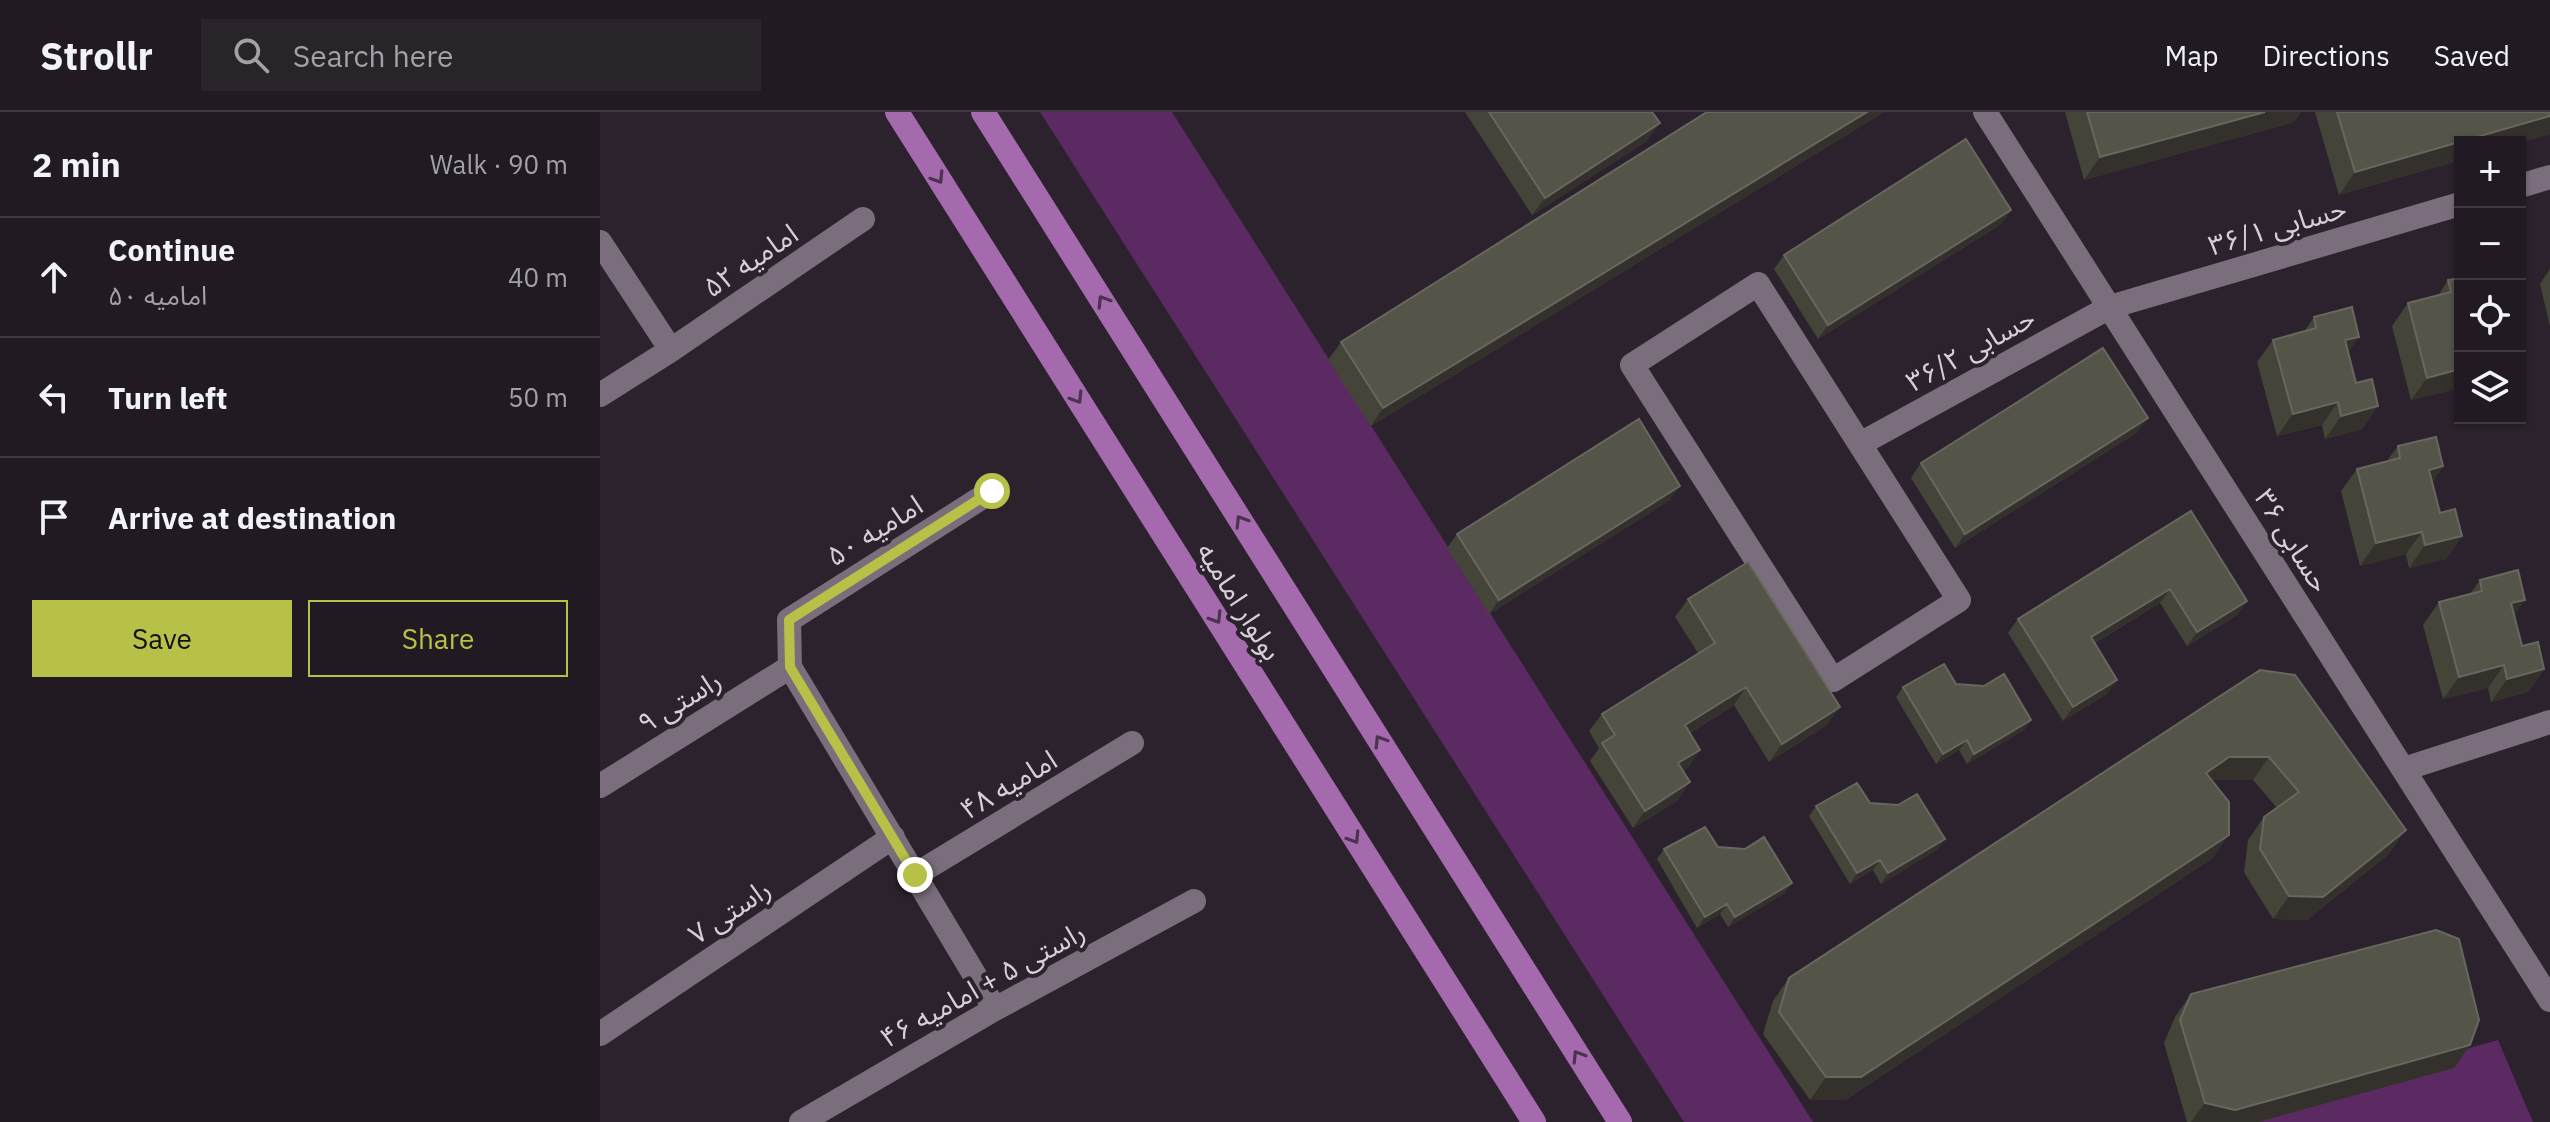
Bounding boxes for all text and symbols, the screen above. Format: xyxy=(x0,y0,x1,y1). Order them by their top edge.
search box xyxy=(201,19,761,91)
text: Strollr xyxy=(40,31,153,80)
icon: search xyxy=(229,33,273,77)
text: Search here xyxy=(293,36,454,75)
text: Map xyxy=(2164,37,2218,74)
text: Directions xyxy=(2262,37,2390,74)
text: Saved xyxy=(2434,37,2510,74)
map controls xyxy=(2454,136,2526,424)
button: + xyxy=(2454,136,2526,208)
text: 2 min xyxy=(32,142,121,186)
text: Walk · 90 m xyxy=(430,147,568,181)
one-way arrow xyxy=(929,169,944,184)
street label: حسابی ۳۶/۱ xyxy=(2204,189,2350,263)
button: − xyxy=(2454,208,2526,280)
street label: امامیه ۵۲ xyxy=(695,215,805,305)
text: Continue xyxy=(108,230,235,269)
icon: ahead xyxy=(32,255,76,299)
text: 40 m xyxy=(508,260,568,294)
text: امامیه ۵۰ xyxy=(108,278,207,312)
button: locate xyxy=(2454,280,2526,352)
one-way arrow xyxy=(1097,296,1112,310)
street label: حسابی ۳۶/۲ xyxy=(1899,298,2041,400)
button: layers xyxy=(2454,352,2526,424)
icon: left xyxy=(32,375,76,419)
text: Turn left xyxy=(108,378,227,417)
text: 50 m xyxy=(508,380,568,414)
one-way arrow xyxy=(1067,389,1082,404)
route start xyxy=(974,473,1010,509)
street label: حسابی ۳۶ xyxy=(2247,481,2339,599)
street label: امامیه ۵۰ xyxy=(819,486,929,574)
icon: arrive xyxy=(32,495,76,539)
text: Arrive at destination xyxy=(108,498,396,537)
one-way arrow xyxy=(1236,516,1251,530)
street label: بولوار امامیه xyxy=(1189,535,1291,667)
button: Save xyxy=(32,600,292,677)
button: Share xyxy=(308,600,568,677)
one-way arrow xyxy=(1206,609,1221,624)
street label: راستی ۹ xyxy=(630,661,728,741)
one-way arrow xyxy=(1374,736,1389,750)
street label: امامیه ۴۸ xyxy=(953,741,1063,827)
one-way arrow xyxy=(1345,829,1360,844)
route end xyxy=(897,857,933,893)
street label: راستی ۷ xyxy=(681,870,777,952)
street label: راستی ۵ + امامیه ۴۶ xyxy=(873,912,1091,1056)
one-way arrow xyxy=(1573,1050,1588,1065)

